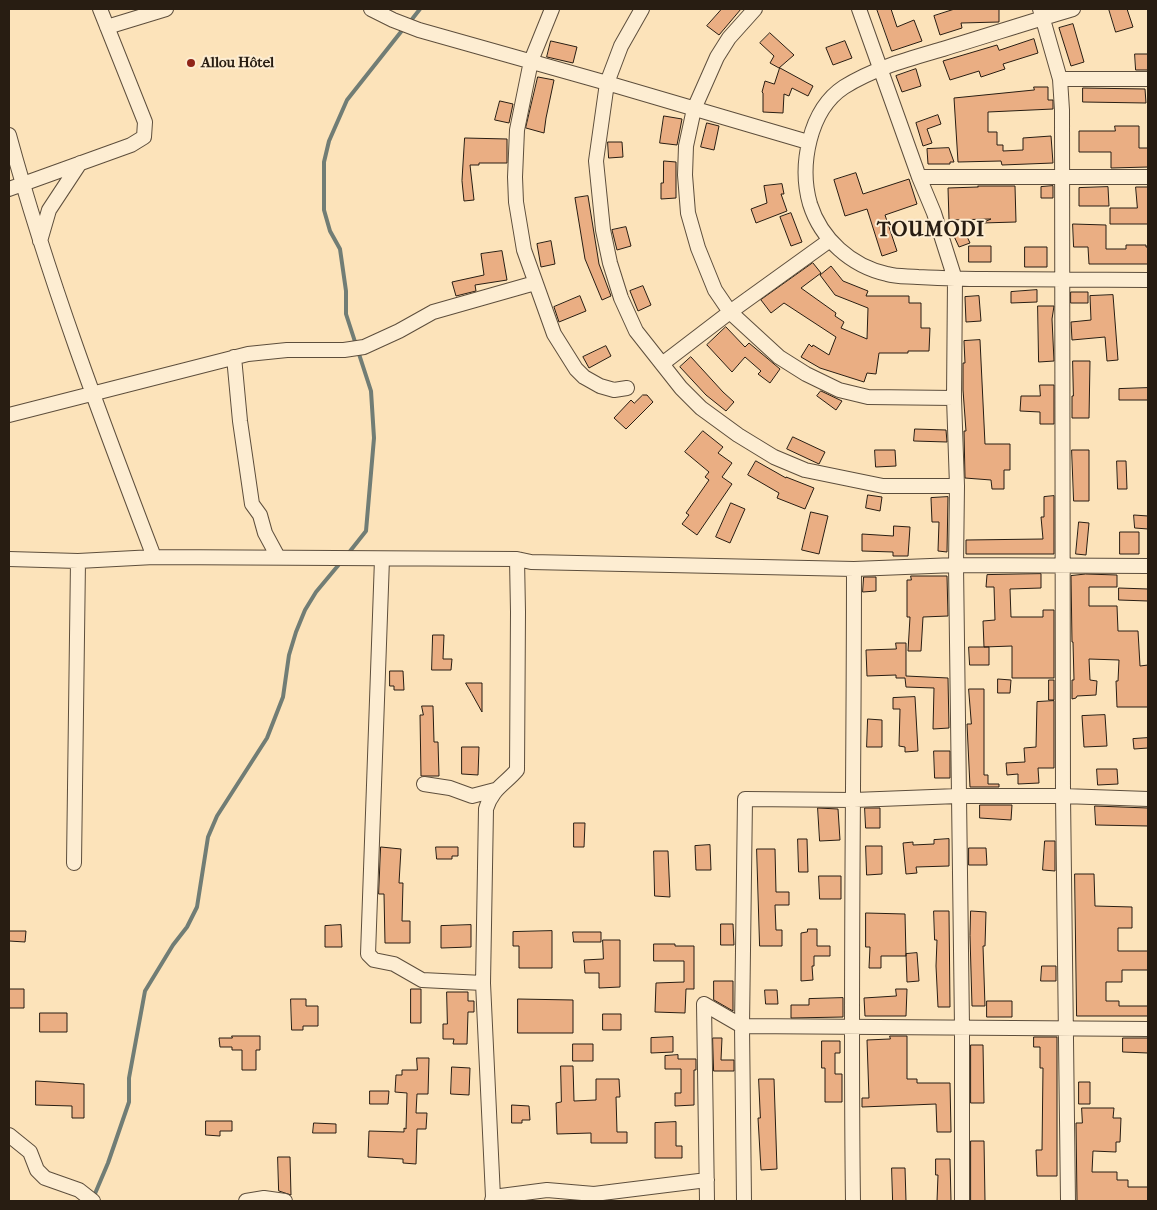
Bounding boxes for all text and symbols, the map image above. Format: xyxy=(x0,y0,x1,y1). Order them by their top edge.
place label: Allou Hôtel xyxy=(201,54,274,72)
marker: Allou Hôtel xyxy=(185,57,197,69)
district label: TOUMODI xyxy=(876,219,986,243)

